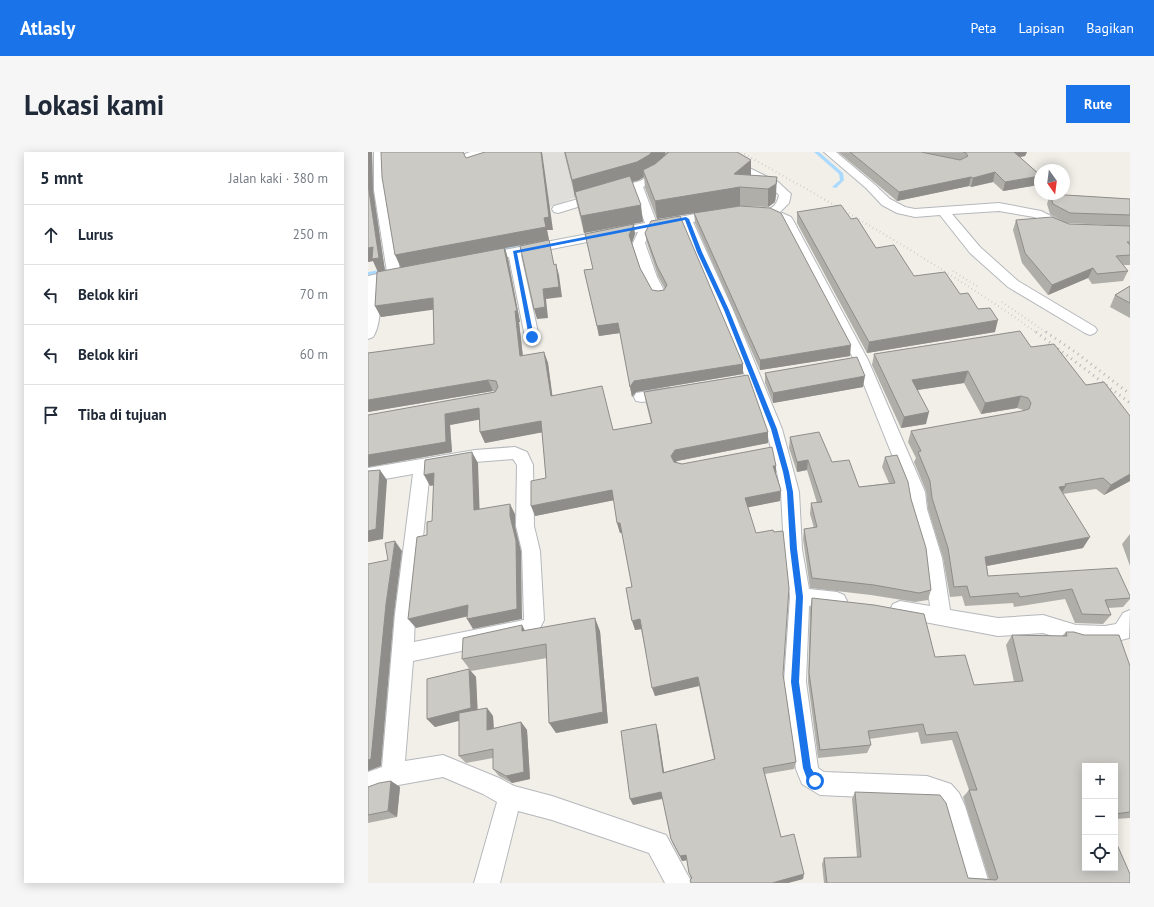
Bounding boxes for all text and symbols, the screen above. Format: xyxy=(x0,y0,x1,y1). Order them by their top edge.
text: Atlasly xyxy=(20,16,75,40)
text: Peta xyxy=(970,19,997,37)
text: Lapisan xyxy=(1019,19,1064,37)
text: Bagikan xyxy=(1086,19,1134,37)
button: Rute xyxy=(1066,85,1130,123)
text: Lokasi kami xyxy=(24,86,164,123)
north arrow xyxy=(1034,164,1070,200)
text: 5 mnt xyxy=(40,167,83,189)
text: Jalan kaki · 380 m xyxy=(229,170,328,187)
icon: ahead xyxy=(40,224,62,246)
text: Lurus xyxy=(78,225,113,244)
text: 250 m xyxy=(293,226,328,243)
icon: left xyxy=(40,284,62,306)
text: Belok kiri xyxy=(78,285,138,304)
text: 70 m xyxy=(300,286,328,303)
route end xyxy=(523,328,541,346)
icon: left xyxy=(40,344,62,366)
text: Belok kiri xyxy=(78,345,138,364)
text: 60 m xyxy=(300,346,328,363)
icon: arrive xyxy=(40,404,62,426)
text: Tiba di tujuan xyxy=(78,405,167,424)
map controls xyxy=(1082,763,1118,871)
button: + xyxy=(1082,763,1118,799)
route start xyxy=(806,772,824,790)
button: − xyxy=(1082,799,1118,835)
button: locate xyxy=(1082,835,1118,871)

